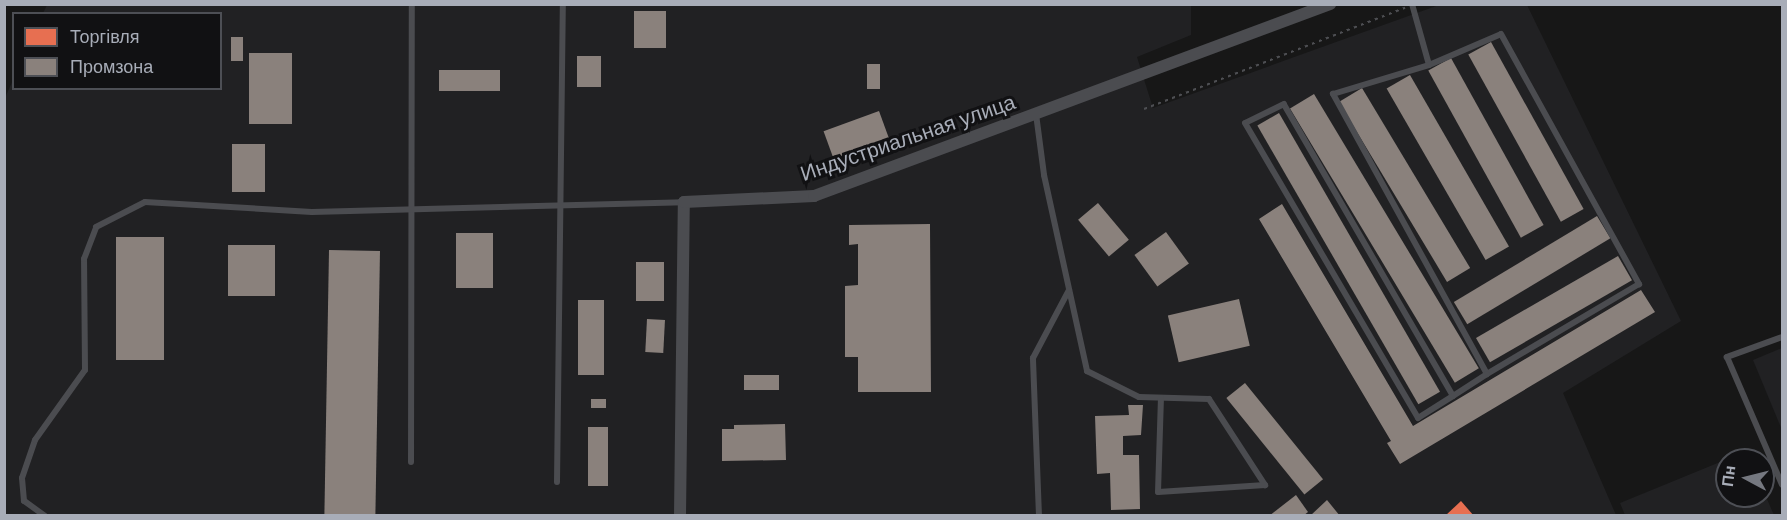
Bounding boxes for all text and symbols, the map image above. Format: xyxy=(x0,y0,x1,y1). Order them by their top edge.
legend xyxy=(12,12,222,90)
text: Торгівля xyxy=(70,25,140,49)
text: Промзона xyxy=(70,55,153,79)
street label: Индустриальная улица xyxy=(797,89,1019,187)
north arrow xyxy=(1715,448,1775,508)
text: Пн xyxy=(1717,464,1740,488)

